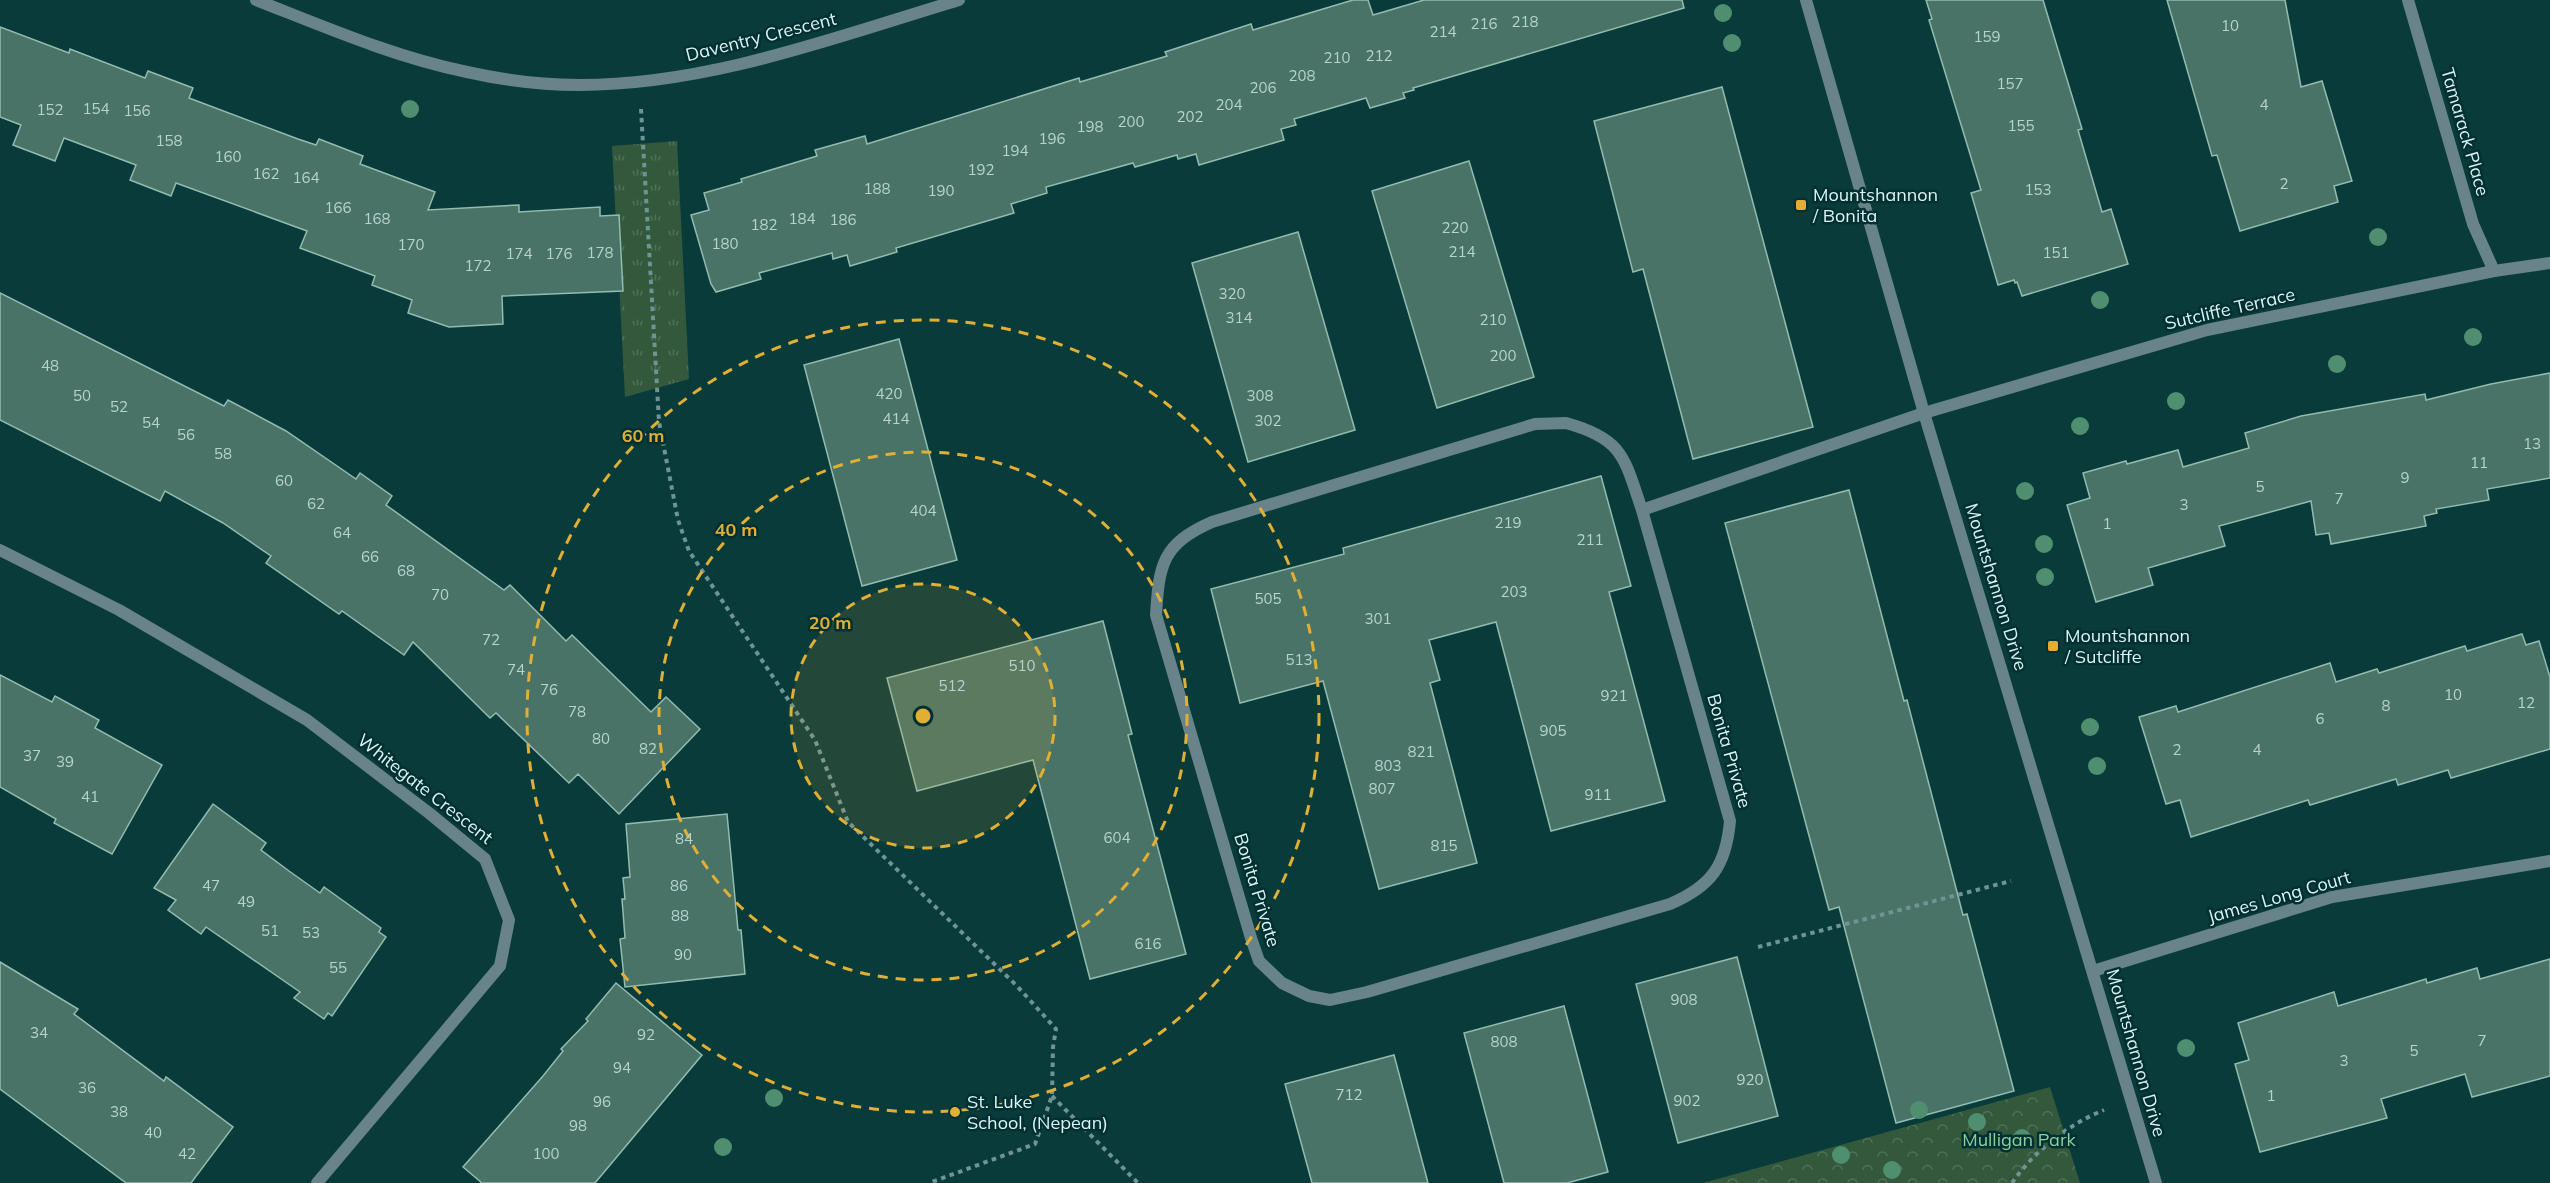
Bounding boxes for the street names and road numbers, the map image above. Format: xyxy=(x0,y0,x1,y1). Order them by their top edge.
street label: Daventry Crescent xyxy=(683,7,839,66)
street label: Tamarack Place xyxy=(2436,65,2495,199)
street label: Sutcliffe Terrace xyxy=(2163,282,2297,335)
street label: Mountshannon Drive xyxy=(1960,501,2033,673)
street label: Bonita Private xyxy=(1702,691,1757,811)
street label: Whitegate Crescent xyxy=(353,728,498,849)
street label: Bonita Private xyxy=(1229,830,1286,949)
street label: James Long Court xyxy=(2205,865,2353,928)
street label: Mountshannon Drive xyxy=(2102,966,2171,1139)

